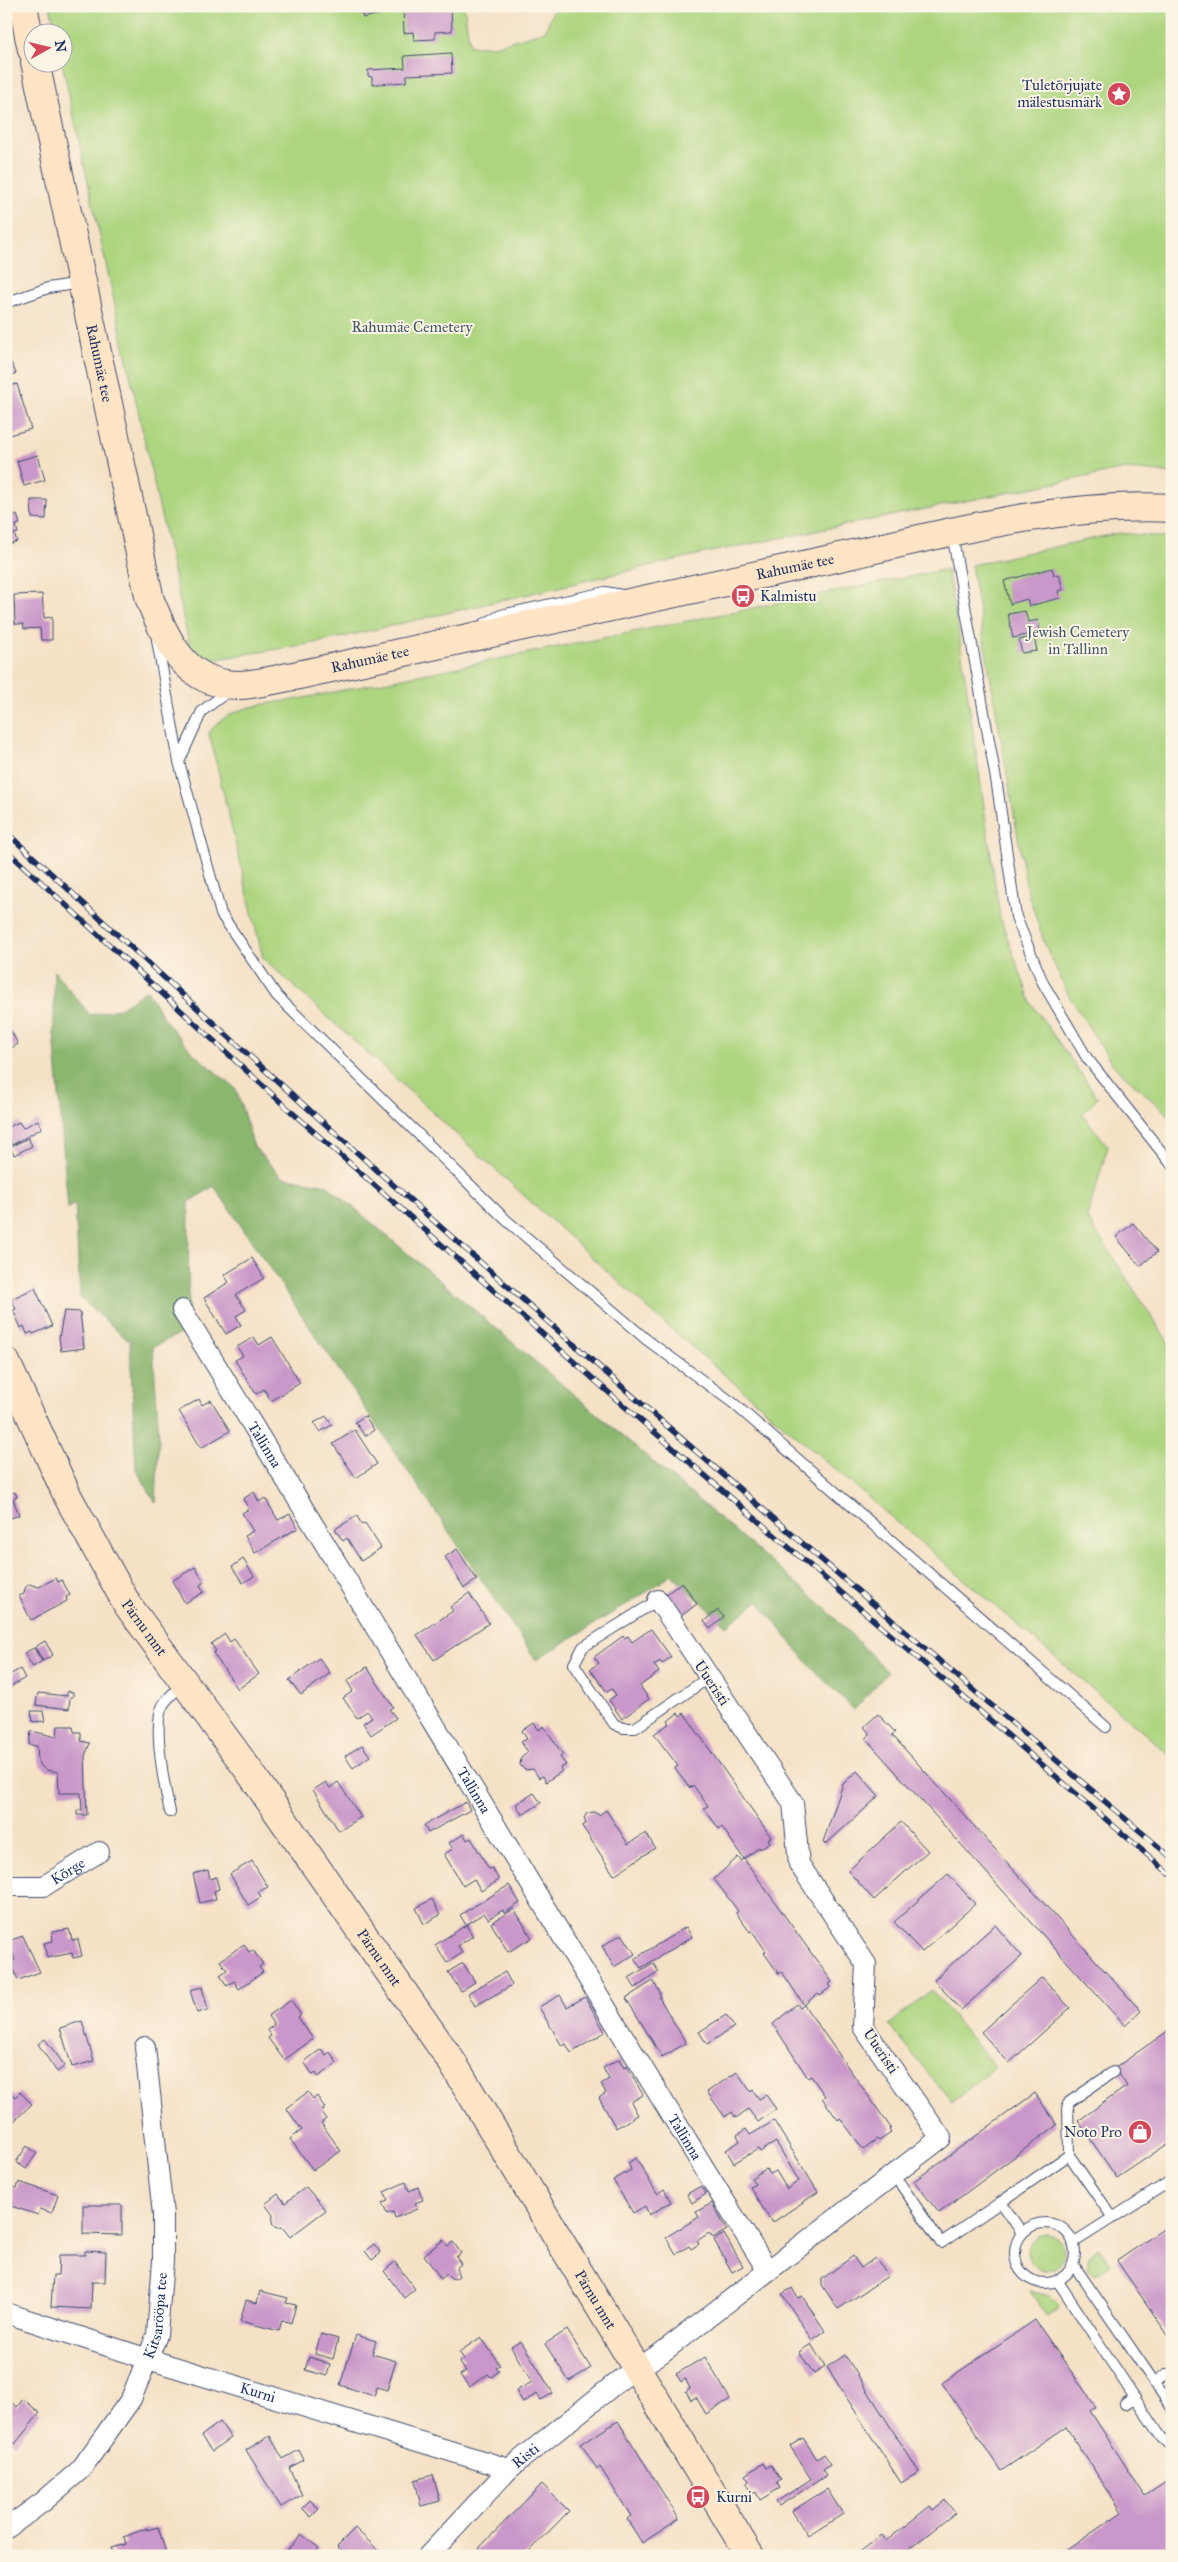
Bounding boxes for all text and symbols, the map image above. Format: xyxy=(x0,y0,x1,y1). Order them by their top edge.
north arrow xyxy=(22,22,72,72)
text: N xyxy=(51,39,70,53)
place label: Tuletõrjujate mälestusmärk xyxy=(1017,76,1102,111)
place icon: Tuletõrjujate mälestusmärk xyxy=(1106,81,1132,107)
park label: Rahumäe Cemetery xyxy=(351,318,473,336)
street label: Rahumäe tee xyxy=(82,322,116,404)
street label: Rahumäe tee xyxy=(754,550,836,584)
bus stop icon: Kalmistu xyxy=(730,583,756,609)
place label: Kalmistu xyxy=(760,587,817,605)
park label: Jewish Cemetery in Tallinn xyxy=(1025,623,1130,658)
street label: Rahumäe tee xyxy=(329,642,411,677)
street label: Tallinna xyxy=(244,1418,286,1471)
street label: Pärnu mnt xyxy=(118,1596,171,1660)
street label: Uueristi xyxy=(690,1657,734,1709)
street label: Tallinna xyxy=(453,1764,495,1817)
street label: Kõrge xyxy=(47,1854,88,1889)
street label: Pärnu mnt xyxy=(353,1925,406,1990)
street label: Uueristi xyxy=(859,2025,903,2077)
street label: Tallinna xyxy=(664,2111,706,2164)
shop icon: Noto Pro xyxy=(1127,2119,1153,2145)
place label: Noto Pro xyxy=(1064,2123,1122,2141)
street label: Pärnu mnt xyxy=(571,2267,620,2333)
street label: Kitsarööpa tee xyxy=(139,2272,171,2362)
street label: Kurni xyxy=(238,2379,278,2406)
street label: Risti xyxy=(508,2439,543,2472)
bus stop icon: Kurni xyxy=(685,2484,711,2510)
place label: Kurni xyxy=(716,2488,752,2506)

